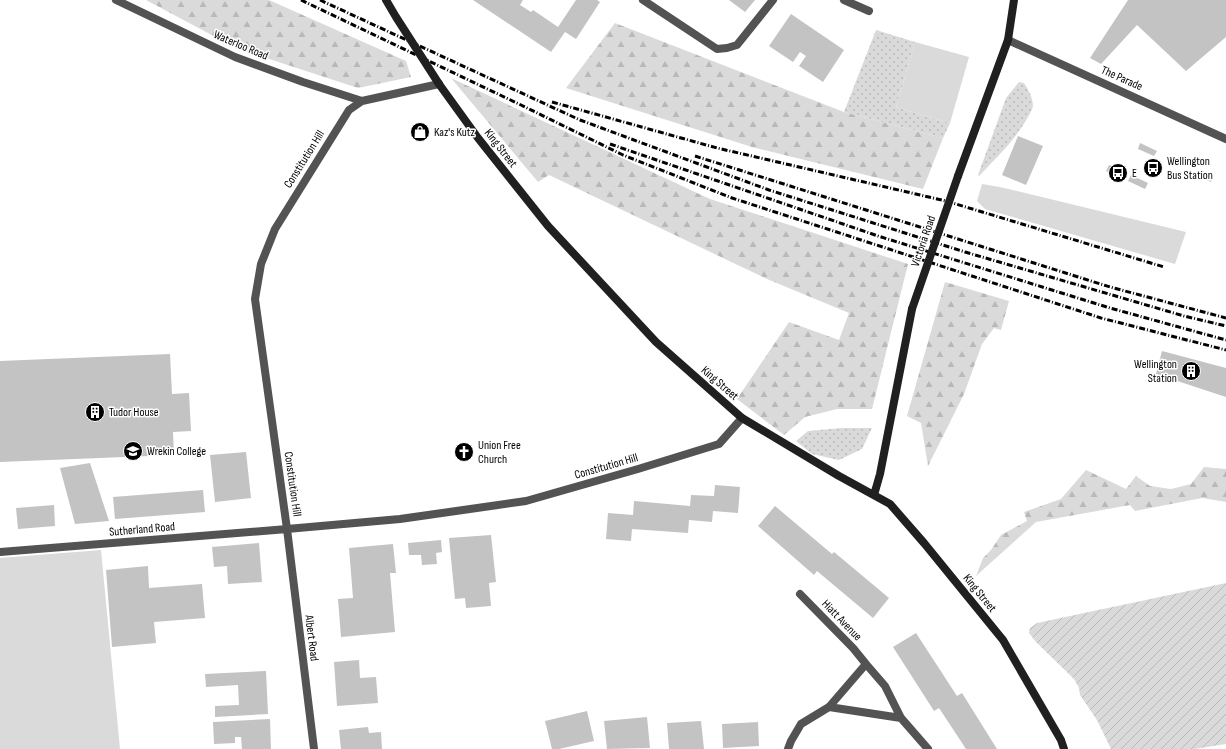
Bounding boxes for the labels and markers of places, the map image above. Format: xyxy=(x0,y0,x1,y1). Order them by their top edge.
shop icon: Kaz's Kutz xyxy=(409,121,431,143)
place label: Kaz's Kutz xyxy=(434,125,475,140)
place label: Wellington Bus Station xyxy=(1167,154,1213,183)
bus stop icon: Wellington Bus Station xyxy=(1142,157,1164,179)
bus stop icon: E xyxy=(1107,162,1129,184)
place label: E xyxy=(1132,166,1137,181)
place label: Wellington Station xyxy=(1134,357,1177,386)
building icon: Wellington Station xyxy=(1180,360,1202,382)
building icon: Tudor House xyxy=(84,401,106,423)
place label: Tudor House xyxy=(109,405,159,420)
place label: Union Free Church xyxy=(478,438,521,467)
school or university icon: Wrekin College xyxy=(122,440,144,462)
church icon: Union Free Church xyxy=(453,441,475,463)
place label: Wrekin College xyxy=(147,444,206,459)

